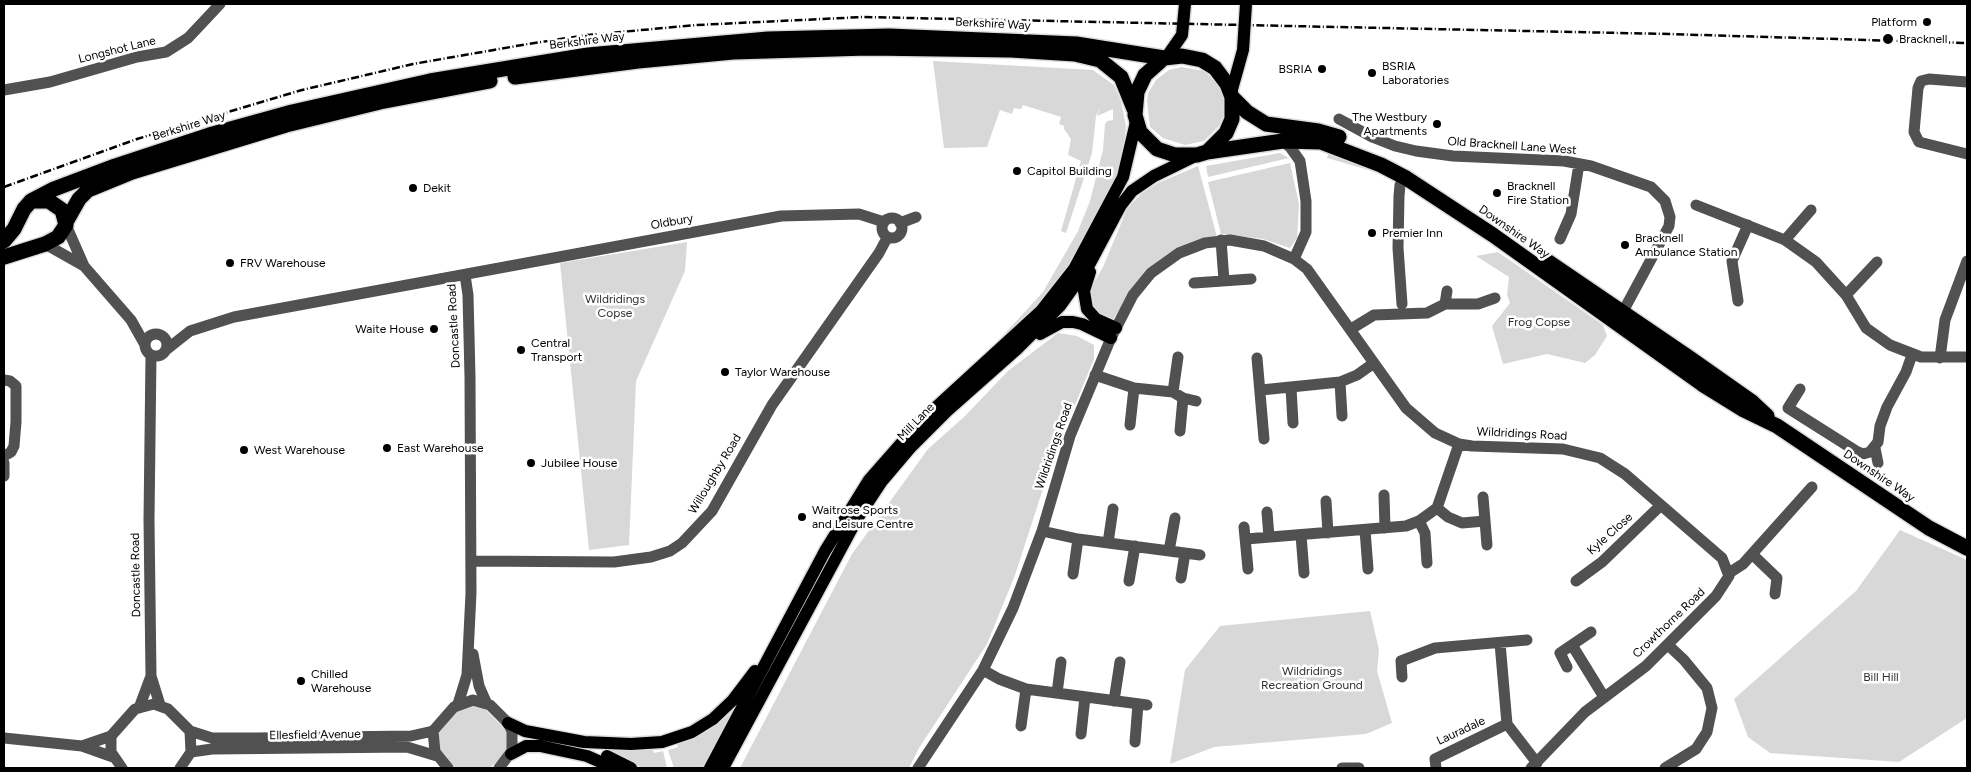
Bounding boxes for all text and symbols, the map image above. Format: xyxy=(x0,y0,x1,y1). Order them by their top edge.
street label: Berkshire Way xyxy=(955,15,1031,33)
place label: Platform xyxy=(1871,15,1917,29)
marker: Platform xyxy=(1921,16,1933,28)
street label: Berkshire Way xyxy=(549,29,625,53)
marker: Bracknell xyxy=(1881,32,1895,46)
place label: Bracknell xyxy=(1899,32,1947,46)
street label: Longshot Lane xyxy=(77,33,157,67)
place label: BSRIA Laboratories xyxy=(1382,59,1449,87)
place label: BSRIA xyxy=(1278,62,1312,76)
marker: BSRIA xyxy=(1316,63,1328,75)
marker: BSRIA Laboratories xyxy=(1366,67,1378,79)
street label: Berkshire Way xyxy=(151,108,227,144)
place label: The Westbury Apartments xyxy=(1352,110,1427,138)
marker: The Westbury Apartments xyxy=(1431,118,1443,130)
street label: Old Bracknell Lane West xyxy=(1447,134,1577,158)
place label: Capitol Building xyxy=(1027,164,1112,178)
marker: Capitol Building xyxy=(1011,165,1023,177)
place label: Bracknell Fire Station xyxy=(1507,179,1569,207)
place label: Dekit xyxy=(423,181,451,195)
marker: Dekit xyxy=(407,182,419,194)
marker: Bracknell Fire Station xyxy=(1491,187,1503,199)
street label: Downshire Way xyxy=(1476,202,1552,262)
street label: Oldbury xyxy=(650,211,694,233)
place label: Premier Inn xyxy=(1382,226,1443,240)
marker: Premier Inn xyxy=(1366,227,1378,239)
place label: Bracknell Ambulance Station xyxy=(1635,231,1737,259)
marker: Bracknell Ambulance Station xyxy=(1619,239,1631,251)
place label: FRV Warehouse xyxy=(240,256,326,270)
marker: FRV Warehouse xyxy=(224,257,236,269)
street label: Doncastle Road xyxy=(445,283,463,369)
park label: Wildridings Copse xyxy=(585,292,645,320)
park label: Frog Copse xyxy=(1508,315,1570,329)
place label: Waite House xyxy=(355,322,424,336)
marker: Waite House xyxy=(428,323,440,335)
place label: Central Transport xyxy=(531,336,582,364)
marker: Central Transport xyxy=(515,344,527,356)
place label: Taylor Warehouse xyxy=(735,365,830,379)
marker: Taylor Warehouse xyxy=(719,366,731,378)
street label: Mill Lane xyxy=(895,400,937,444)
street label: Wildridings Road xyxy=(1032,401,1076,491)
street label: Wildridings Road xyxy=(1476,424,1568,444)
street label: Willoughby Road xyxy=(685,431,745,517)
place label: East Warehouse xyxy=(397,441,484,455)
marker: East Warehouse xyxy=(381,442,393,454)
place label: West Warehouse xyxy=(254,443,345,457)
marker: West Warehouse xyxy=(238,444,250,456)
street label: Downshire Way xyxy=(1840,447,1918,505)
place label: Jubilee House xyxy=(541,456,617,470)
marker: Jubilee House xyxy=(525,457,537,469)
place label: Waitrose Sports and Leisure Centre xyxy=(812,503,913,531)
street label: Kyle Close xyxy=(1584,510,1636,558)
marker: Waitrose Sports and Leisure Centre xyxy=(796,511,808,523)
street label: Doncastle Road xyxy=(128,533,144,617)
street label: Crowthorne Road xyxy=(1630,585,1708,661)
park label: Wildridings Recreation Ground xyxy=(1261,664,1363,692)
place label: Chilled Warehouse xyxy=(311,667,371,695)
park label: Bill Hill xyxy=(1863,670,1899,684)
marker: Chilled Warehouse xyxy=(295,675,307,687)
street label: Lauradale xyxy=(1435,714,1487,748)
street label: Ellesfield Avenue xyxy=(269,727,361,743)

